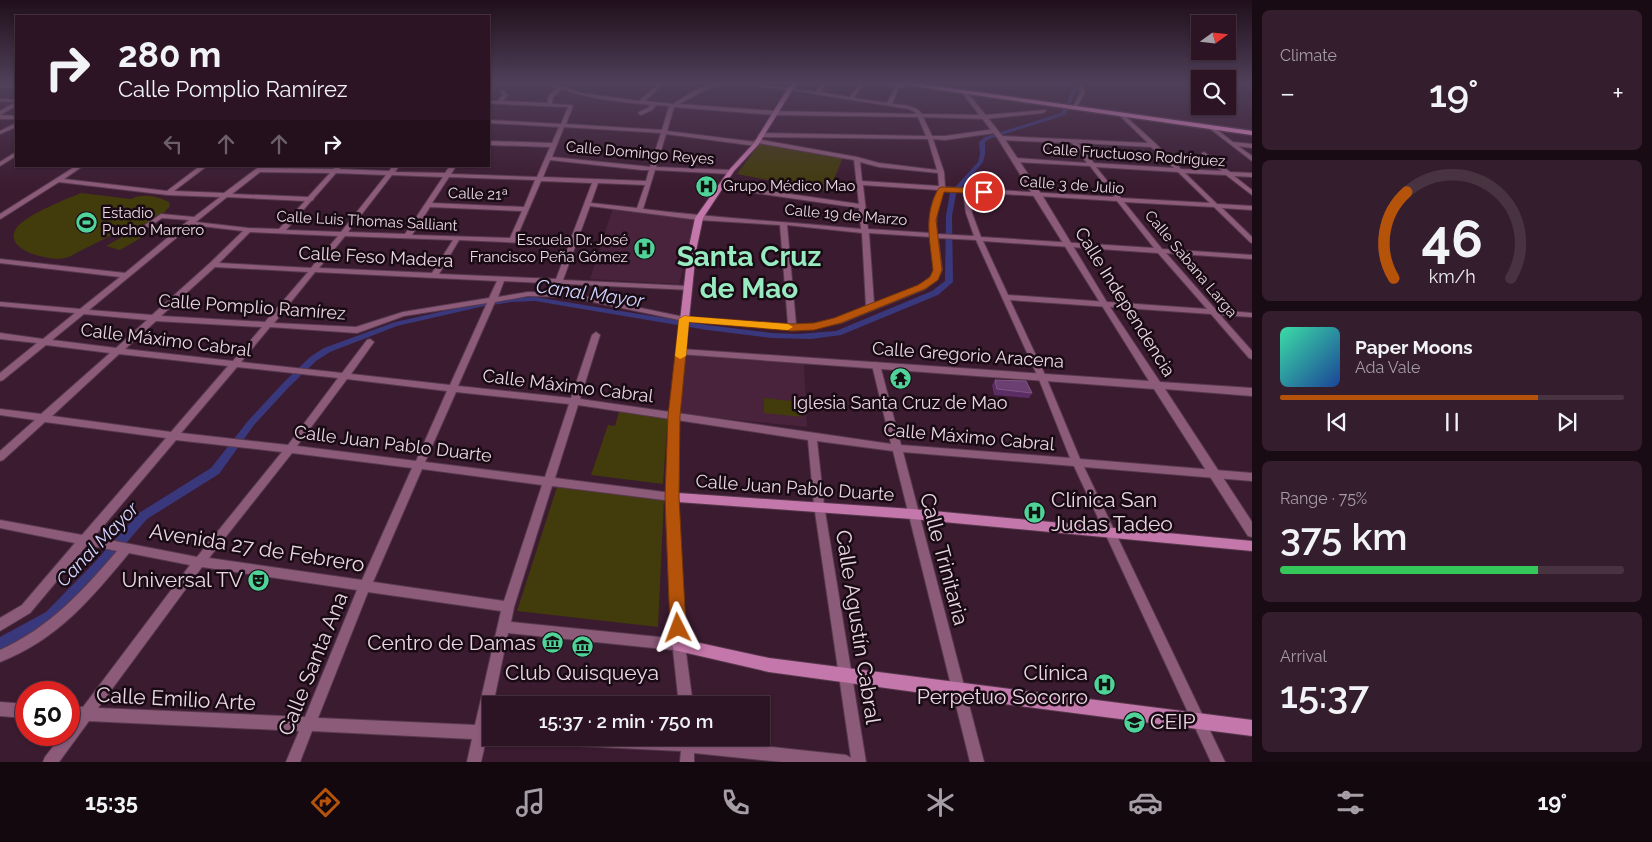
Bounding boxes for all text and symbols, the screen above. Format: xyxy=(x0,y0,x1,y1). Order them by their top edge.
north arrow xyxy=(1191,15,1236,60)
map controls xyxy=(1191,15,1236,115)
text: 280 m xyxy=(118,34,221,75)
icon: right xyxy=(35,35,100,100)
text: Climate xyxy=(1280,46,1337,65)
button: search xyxy=(1191,70,1236,115)
text: 19° xyxy=(1429,71,1479,116)
text: Calle Pomplio Ramírez xyxy=(118,76,348,102)
text: − xyxy=(1280,77,1295,110)
text: + xyxy=(1612,77,1624,110)
icon: left xyxy=(159,130,187,158)
icon: ahead xyxy=(212,130,240,158)
icon: ahead xyxy=(265,130,293,158)
icon: right xyxy=(318,130,346,158)
street label: Calle Domingo Reyes xyxy=(565,138,715,168)
street label: Calle Fructuoso Rodríguez xyxy=(1042,140,1226,170)
pin xyxy=(963,171,1005,213)
street label: Calle 3 de Julio xyxy=(1019,172,1125,198)
hospital icon: Grupo Médico Mao xyxy=(695,174,719,198)
place label: Grupo Médico Mao xyxy=(723,177,856,195)
icon: arrive xyxy=(970,178,998,206)
street label: Calle 21ª xyxy=(448,184,508,204)
street label: Calle 19 de Marzo xyxy=(784,201,908,229)
place label: Estadio Pucho Marrero xyxy=(102,204,204,239)
street label: Calle Luis Thomas Salliant xyxy=(276,207,458,235)
street label: Calle Sabana Larga xyxy=(1141,207,1241,321)
text: 46 xyxy=(1421,208,1483,269)
sports icon: Estadio Pucho Marrero xyxy=(74,210,98,234)
street label: Calle Independencia xyxy=(1071,223,1180,380)
place label: Escuela Dr. José Francisco Peña Gómez xyxy=(470,231,628,266)
hospital icon: Escuela Dr. José Francisco Peña Gómez xyxy=(632,237,656,261)
district label: Santa Cruz de Mao xyxy=(677,240,821,305)
street label: Calle Feso Madera xyxy=(298,242,454,271)
text: km/h xyxy=(1428,266,1476,287)
water label: Canal Mayor xyxy=(535,275,647,312)
street label: Calle Pomplio Ramírez xyxy=(158,289,347,324)
street label: Calle Máximo Cabral xyxy=(80,319,253,360)
text: Paper Moons xyxy=(1355,336,1473,358)
street label: Calle Gregorio Aracena xyxy=(871,337,1065,372)
text: Ada Vale xyxy=(1355,358,1420,377)
street label: Calle Máximo Cabral xyxy=(482,365,655,406)
temple icon: Iglesia Santa Cruz de Mao xyxy=(888,366,912,390)
place label: Iglesia Santa Cruz de Mao xyxy=(793,392,1008,413)
icon: previous xyxy=(1323,408,1351,436)
icon: pause xyxy=(1438,408,1466,436)
icon: next xyxy=(1553,408,1581,436)
street label: Calle Máximo Cabral xyxy=(883,419,1056,454)
street label: Calle Juan Pablo Duarte xyxy=(293,421,494,466)
street label: Calle Juan Pablo Duarte xyxy=(695,470,896,505)
place label: Clínica San Judas Tadeo xyxy=(1051,487,1173,536)
text: Range · 75% xyxy=(1280,489,1367,508)
street label: Calle Trinitaria xyxy=(915,490,974,628)
water label: Canal Mayor xyxy=(51,496,144,591)
hospital icon: Clínica San Judas Tadeo xyxy=(1023,500,1047,524)
text: 375 km xyxy=(1280,514,1408,559)
street label: Avenida 27 de Febrero xyxy=(148,518,366,577)
street label: Calle Agustín Cabral xyxy=(831,528,886,726)
place label: Universal TV xyxy=(121,567,243,592)
theatre icon: Universal TV xyxy=(247,568,271,592)
street label: Calle Santa Ana xyxy=(272,588,353,739)
position arrow xyxy=(651,601,703,653)
place label: Centro de Damas xyxy=(367,630,536,655)
museum icon: Centro de Damas xyxy=(540,631,564,655)
museum icon: Club Quisqueya xyxy=(570,634,594,658)
text: Arrival xyxy=(1280,647,1327,666)
place label: Club Quisqueya xyxy=(505,660,659,685)
place label: Clínica Perpetuo Socorro xyxy=(917,660,1088,709)
text: 15:37 xyxy=(1280,672,1369,717)
hospital icon: Clínica Perpetuo Socorro xyxy=(1092,673,1116,697)
speed limit sign: 50 xyxy=(15,681,80,746)
street label: Calle Emilio Arte xyxy=(96,682,256,715)
place label: CEIP xyxy=(1150,709,1195,734)
text: 15:37 · 2 min · 750 m xyxy=(539,710,713,732)
school or university icon: CEIP xyxy=(1122,710,1146,734)
icon: directions xyxy=(308,785,343,820)
icon: music xyxy=(513,785,548,820)
icon: phone xyxy=(718,785,753,820)
icon: climate xyxy=(923,785,958,820)
icon: car xyxy=(1128,785,1163,820)
icon: filters xyxy=(1333,785,1368,820)
text: 15:35 xyxy=(85,789,138,815)
text: 19° xyxy=(1538,789,1567,815)

